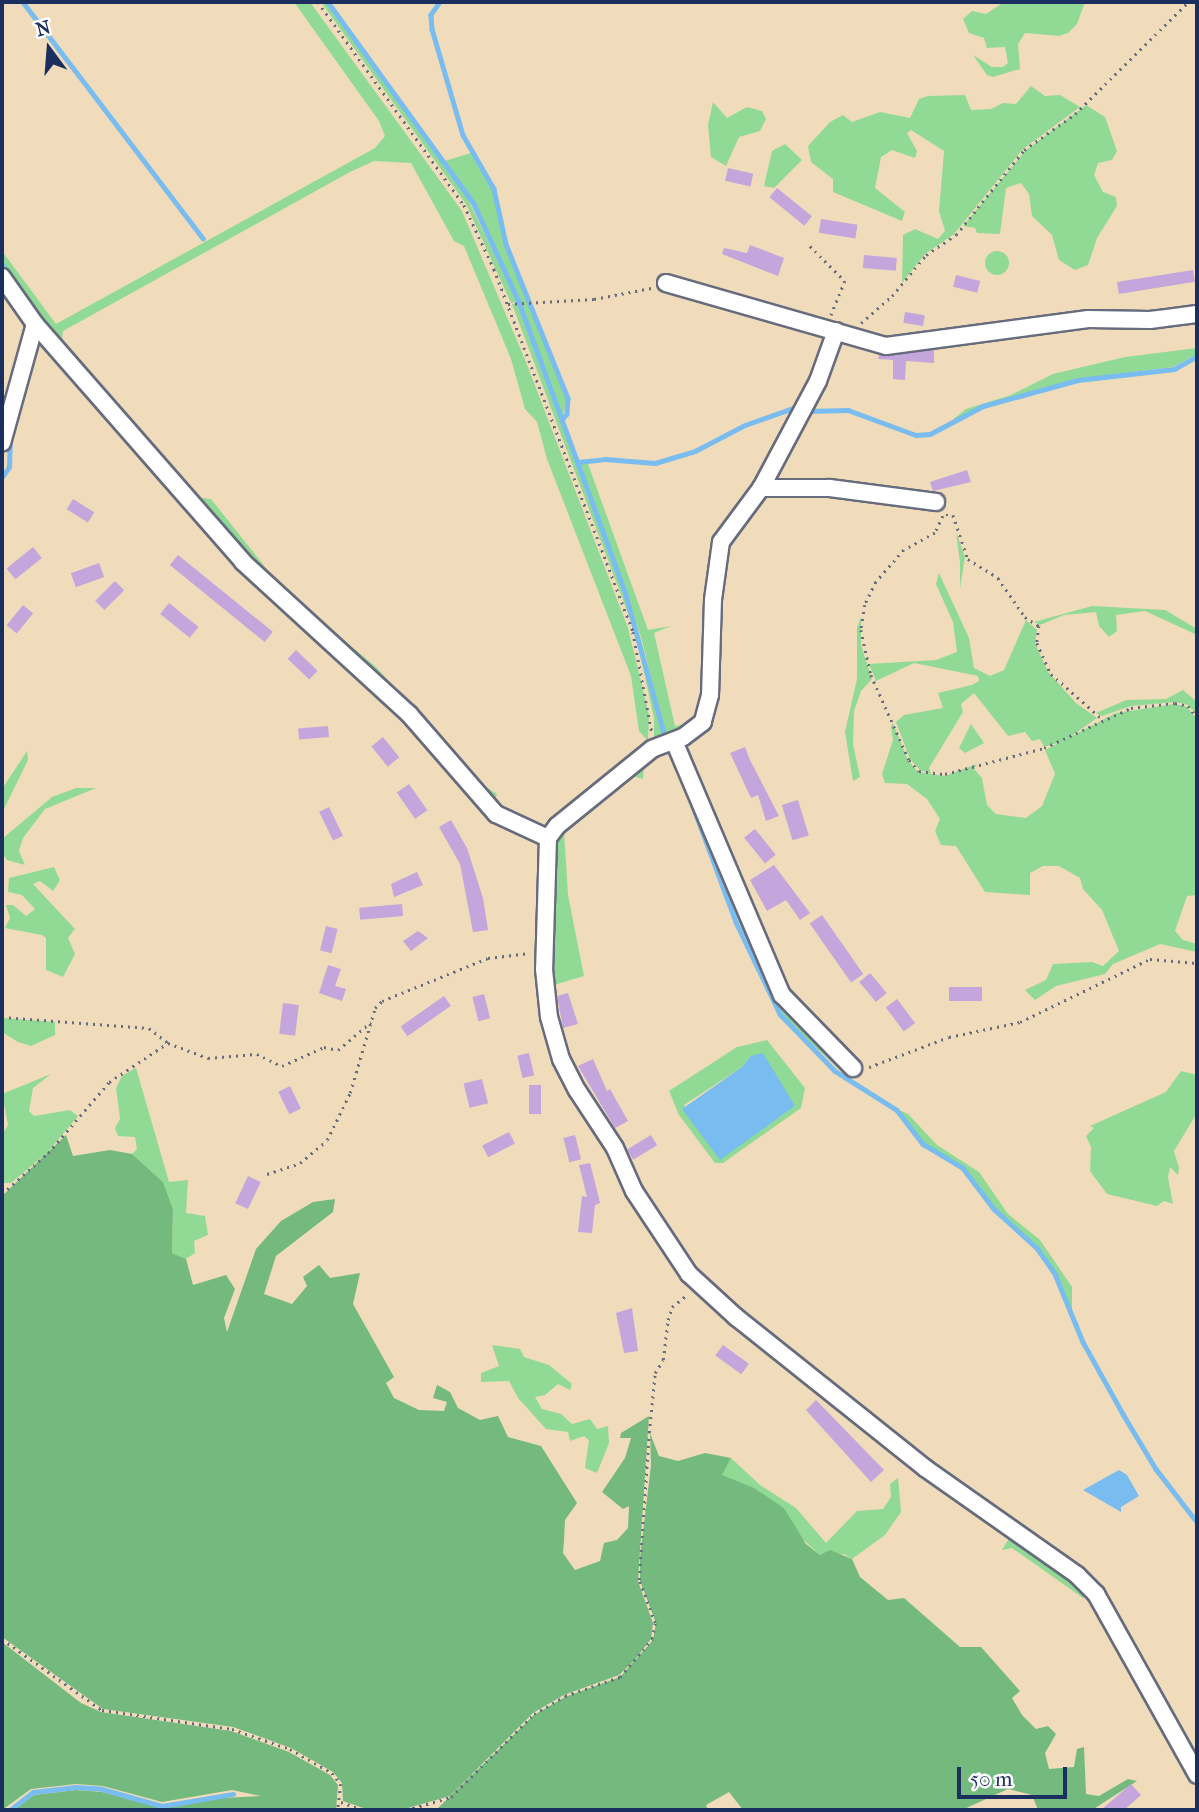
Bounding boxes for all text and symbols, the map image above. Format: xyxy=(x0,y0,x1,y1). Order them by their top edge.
north arrow xyxy=(14,14,84,84)
text: N xyxy=(33,16,53,41)
scale bar xyxy=(961,1752,1071,1796)
text: 50 m xyxy=(970,1767,1013,1791)

